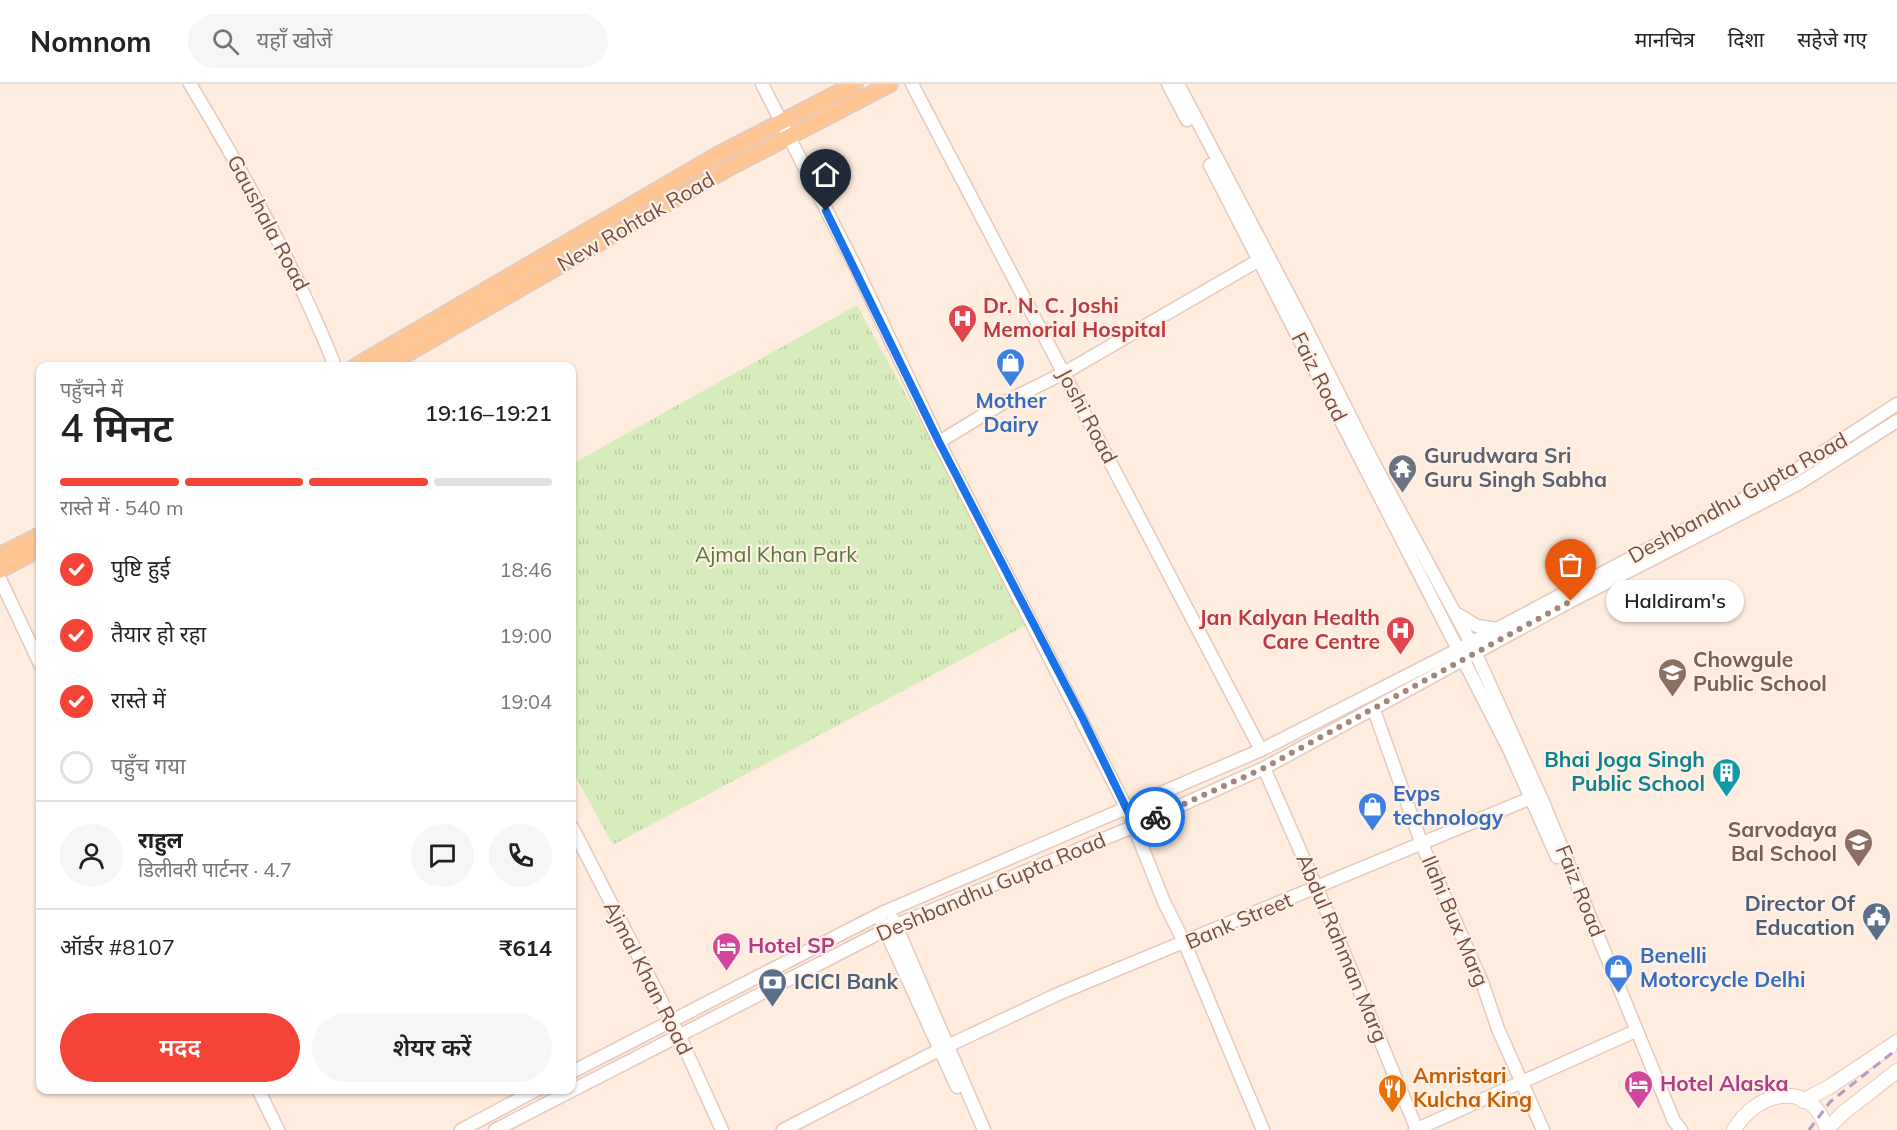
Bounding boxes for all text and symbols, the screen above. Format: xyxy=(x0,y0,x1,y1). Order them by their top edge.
search box xyxy=(188,14,608,68)
text: Nomnom xyxy=(30,24,152,59)
icon: search xyxy=(209,25,242,58)
text: यहाँ खोजें xyxy=(257,26,332,54)
text: मानचित्र xyxy=(1635,26,1695,52)
text: दिशा xyxy=(1728,26,1764,52)
text: सहेजे गए xyxy=(1797,26,1867,52)
pin xyxy=(800,149,851,211)
street label: Gaushala Road xyxy=(222,150,316,295)
icon: home xyxy=(809,158,842,191)
street label: New Rohtak Road xyxy=(552,166,719,277)
place label: Dr. N. C. Joshi Memorial Hospital xyxy=(983,292,1166,342)
hospital icon: Dr. N. C. Joshi Memorial Hospital xyxy=(946,302,978,344)
street label: Faiz Road xyxy=(1286,327,1353,426)
shop icon: Mother Dairy xyxy=(995,346,1027,388)
street label: Joshi Road xyxy=(1052,364,1124,467)
text: पहुँचने में xyxy=(60,377,123,402)
place label: Mother Dairy xyxy=(976,387,1047,437)
text: 19:16–19:21 xyxy=(425,399,552,427)
text: 4 मिनट xyxy=(60,403,173,452)
street label: Deshbandhu Gupta Road xyxy=(1623,426,1852,568)
place label: Gurudwara Sri Guru Singh Sabha xyxy=(1424,442,1607,492)
temple icon: Gurudwara Sri Guru Singh Sabha xyxy=(1387,452,1419,494)
text: रास्ते में · 540 m xyxy=(60,495,184,520)
pin xyxy=(1545,539,1596,601)
park label: Ajmal Khan Park xyxy=(695,541,857,567)
icon: bag xyxy=(1554,548,1587,581)
icon: check xyxy=(60,553,93,586)
text: पुष्टि हुई xyxy=(111,554,170,582)
text: 18:46 xyxy=(499,557,552,582)
callout: Haldiram's xyxy=(1607,580,1745,622)
text: Haldiram's xyxy=(1624,588,1726,613)
place label: Jan Kalyan Health Care Centre xyxy=(1199,604,1380,654)
hospital icon: Jan Kalyan Health Care Centre xyxy=(1385,614,1417,656)
icon: check xyxy=(60,619,93,652)
text: तैयार हो रहा xyxy=(111,620,206,648)
text: 19:00 xyxy=(499,623,552,648)
place label: Chowgule Public School xyxy=(1693,646,1827,696)
school or university icon: Chowgule Public School xyxy=(1656,656,1688,698)
icon: check xyxy=(60,685,93,718)
text: रास्ते में xyxy=(111,686,166,714)
text: 19:04 xyxy=(499,689,552,714)
place label: Bhai Joga Singh Public School xyxy=(1544,746,1705,796)
text: पहुँच गया xyxy=(111,752,186,780)
building icon: Bhai Joga Singh Public School xyxy=(1710,756,1742,798)
place label: Evps technology xyxy=(1393,780,1504,830)
courier xyxy=(1125,787,1185,847)
shop icon: Evps technology xyxy=(1356,790,1388,832)
icon: bike xyxy=(1139,801,1172,834)
place label: Sarvodaya Bal School xyxy=(1728,816,1837,866)
button: person xyxy=(60,824,123,887)
button: chat xyxy=(411,824,474,887)
button: phone xyxy=(489,824,552,887)
text: राहुल xyxy=(138,826,183,854)
street label: Deshbandhu Gupta Road xyxy=(872,826,1109,946)
school or university icon: Sarvodaya Bal School xyxy=(1842,826,1874,868)
street label: Faiz Road xyxy=(1551,841,1611,940)
street label: Abdul Rahman Marg xyxy=(1291,849,1394,1046)
street label: Ilahi Bux Marg xyxy=(1417,851,1495,990)
text: डिलीवरी पार्टनर · 4.7 xyxy=(138,857,292,882)
street label: Bank Street xyxy=(1181,886,1296,954)
place label: Director Of Education xyxy=(1745,890,1856,940)
street label: Ajmal Khan Road xyxy=(599,896,699,1059)
public building icon: Director Of Education xyxy=(1860,900,1892,942)
hotel icon: Hotel SP xyxy=(711,930,743,972)
place label: Hotel SP xyxy=(748,932,835,958)
text: ऑर्डर #8107 xyxy=(60,933,175,961)
text: ₹614 xyxy=(499,934,552,962)
place label: Benelli Motorcycle Delhi xyxy=(1640,942,1805,992)
shop icon: Benelli Motorcycle Delhi xyxy=(1603,952,1635,994)
bank icon: ICICI Bank xyxy=(757,966,789,1008)
place label: ICICI Bank xyxy=(794,968,899,994)
button: मदद xyxy=(60,1013,300,1082)
button: शेयर करें xyxy=(312,1013,552,1082)
place label: Amristari Kulcha King xyxy=(1413,1062,1532,1112)
hotel icon: Hotel Alaska xyxy=(1623,1068,1655,1110)
place label: Hotel Alaska xyxy=(1660,1070,1788,1096)
restaurant icon: Amristari Kulcha King xyxy=(1376,1072,1408,1114)

